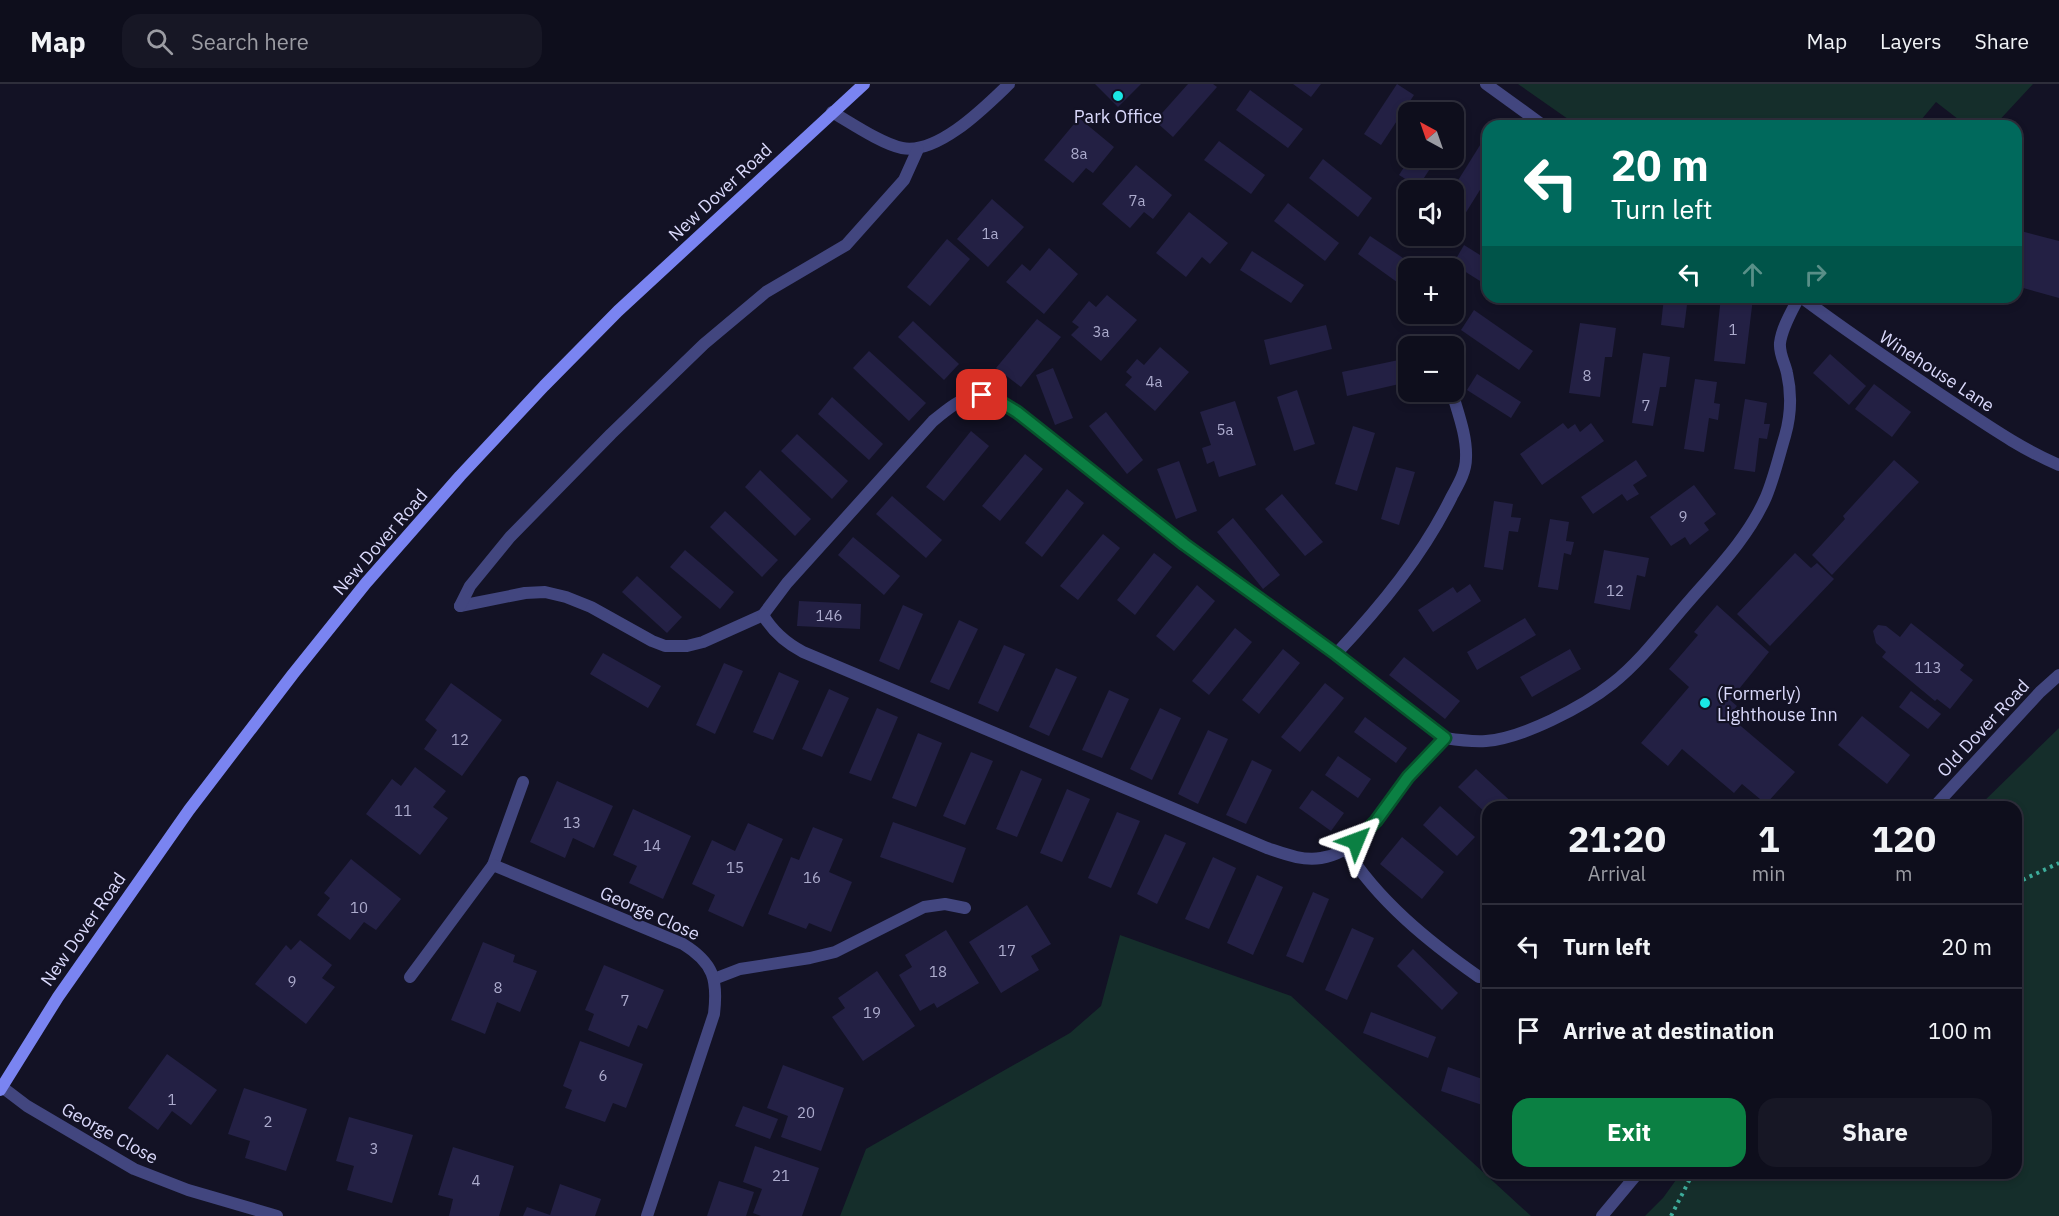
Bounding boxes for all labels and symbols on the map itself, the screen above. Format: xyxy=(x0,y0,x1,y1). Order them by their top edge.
marker: Park Office xyxy=(1111,89,1125,103)
north arrow xyxy=(1398,102,1464,168)
place label: Park Office xyxy=(1074,105,1162,128)
street label: New Dover Road xyxy=(663,138,777,246)
house number: 8a xyxy=(1070,144,1088,163)
house number: 7a xyxy=(1128,191,1146,210)
house number: 1a xyxy=(981,224,999,243)
house number: 1 xyxy=(1728,320,1738,339)
house number: 3a xyxy=(1092,322,1110,341)
street label: Winehouse Lane xyxy=(1875,325,1999,417)
house number: 8 xyxy=(1582,366,1592,385)
pin xyxy=(956,369,1007,420)
house number: 4a xyxy=(1145,372,1163,391)
house number: 7 xyxy=(1641,396,1651,415)
house number: 5a xyxy=(1216,420,1234,439)
street label: New Dover Road xyxy=(328,484,432,600)
house number: 9 xyxy=(1678,507,1688,526)
house number: 12 xyxy=(1606,581,1624,600)
house number: 146 xyxy=(815,606,843,625)
house number: 113 xyxy=(1914,658,1942,677)
street label: Old Dover Road xyxy=(1932,674,2034,782)
place label: (Formerly) Lighthouse Inn xyxy=(1717,682,1838,726)
marker: (Formerly) Lighthouse Inn xyxy=(1698,696,1712,710)
house number: 12 xyxy=(451,730,469,749)
house number: 11 xyxy=(394,801,412,820)
position arrow xyxy=(1324,809,1388,873)
house number: 13 xyxy=(563,813,581,832)
house number: 14 xyxy=(643,836,661,855)
house number: 15 xyxy=(726,858,744,877)
street label: New Dover Road xyxy=(35,868,131,990)
house number: 16 xyxy=(803,868,821,887)
street label: George Close xyxy=(596,881,704,945)
house number: 10 xyxy=(350,898,368,917)
house number: 17 xyxy=(998,941,1016,960)
house number: 18 xyxy=(929,962,947,981)
house number: 9 xyxy=(287,972,297,991)
house number: 8 xyxy=(493,978,503,997)
house number: 7 xyxy=(620,991,630,1010)
house number: 19 xyxy=(863,1003,881,1022)
house number: 6 xyxy=(598,1066,608,1085)
house number: 1 xyxy=(167,1090,177,1109)
street label: George Close xyxy=(58,1097,162,1169)
house number: 20 xyxy=(797,1103,815,1122)
house number: 2 xyxy=(263,1112,273,1131)
house number: 3 xyxy=(369,1139,379,1158)
house number: 21 xyxy=(772,1166,790,1185)
house number: 4 xyxy=(471,1171,481,1190)

